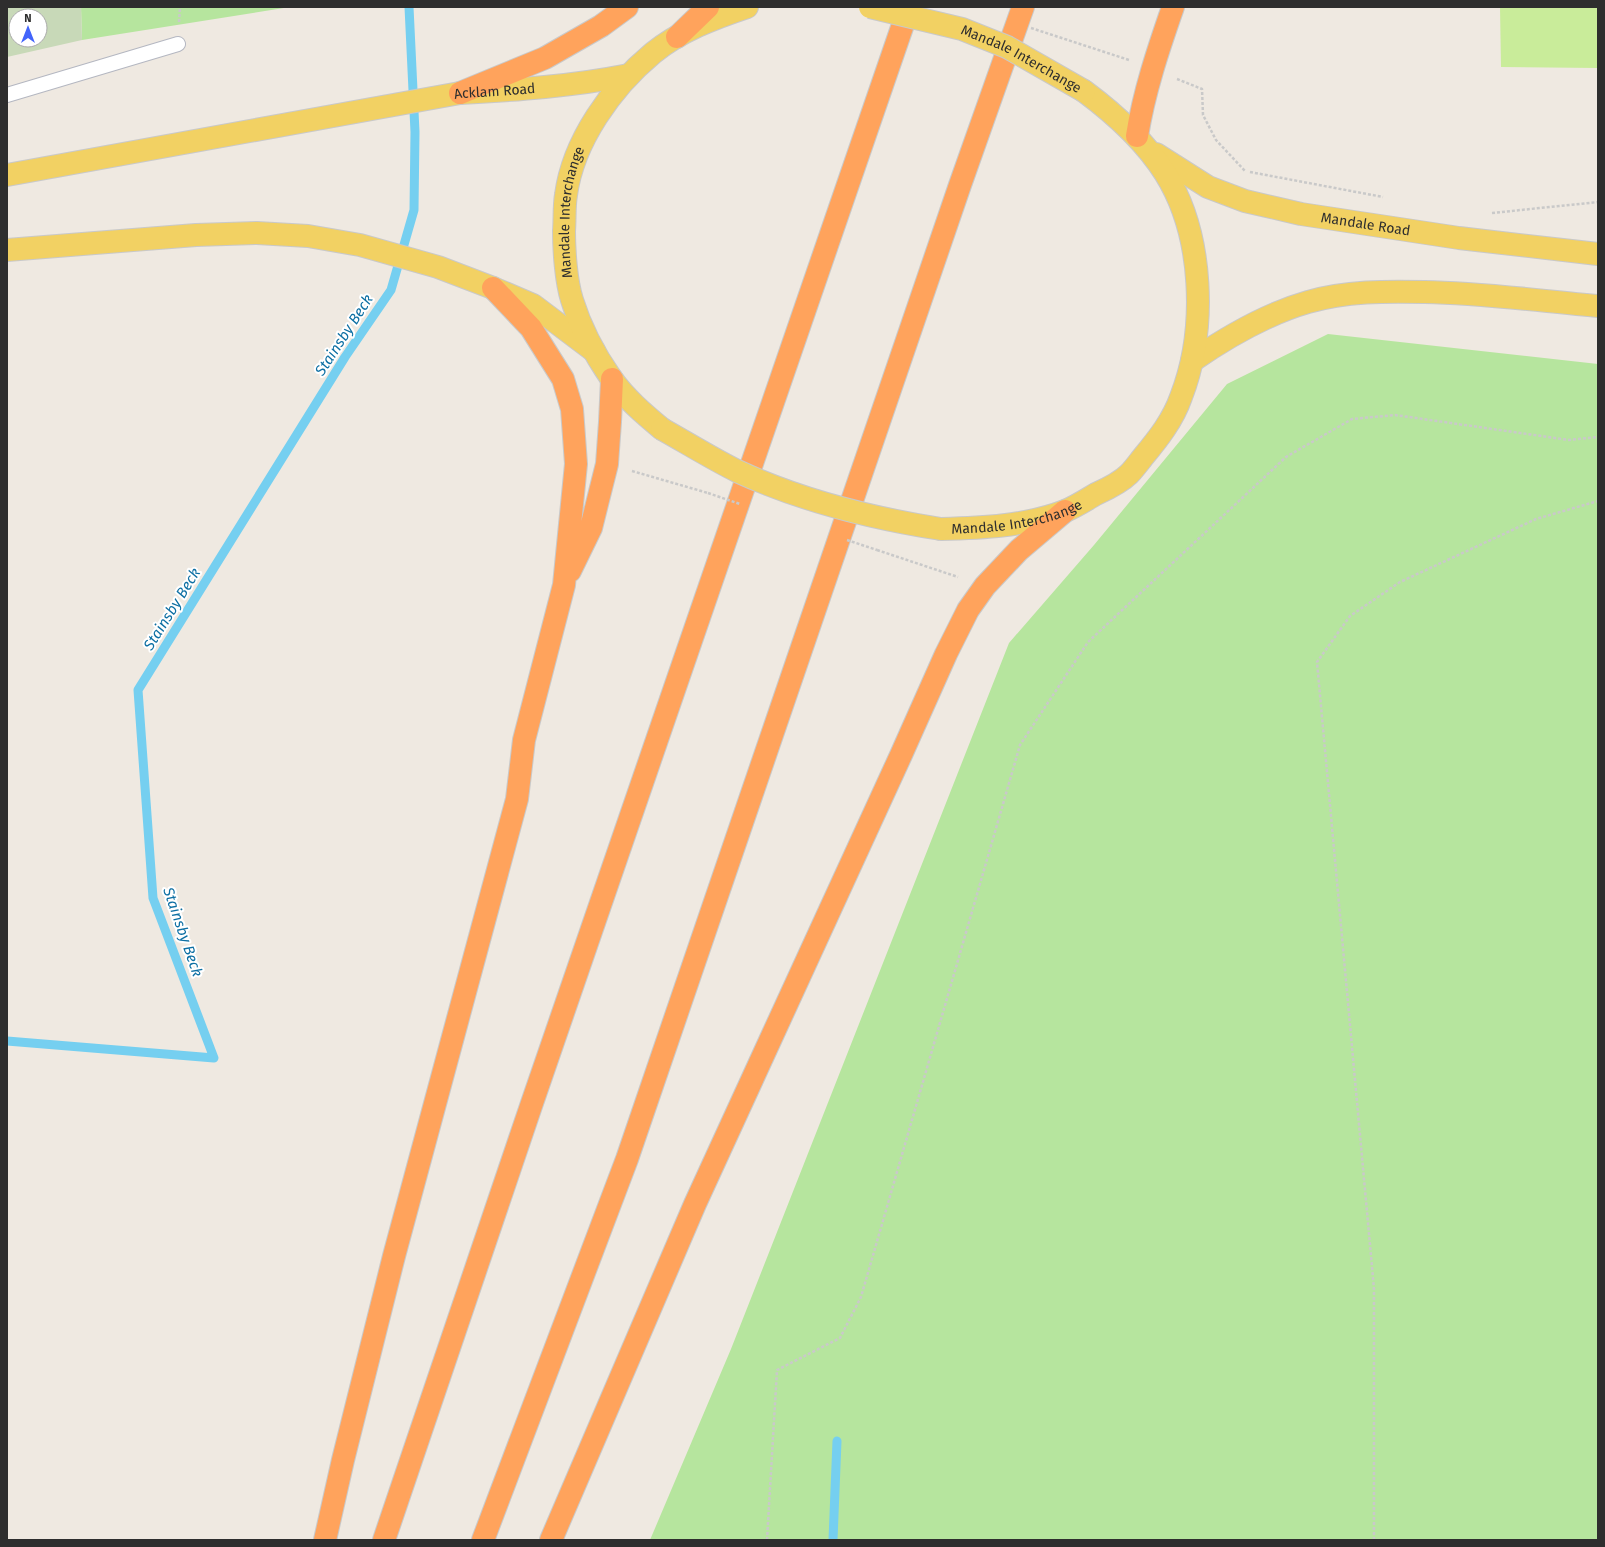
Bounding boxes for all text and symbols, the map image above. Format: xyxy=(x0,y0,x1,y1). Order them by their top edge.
north arrow xyxy=(8,8,48,48)
text: N xyxy=(24,12,32,25)
street label: Mandale Interchange xyxy=(958,21,1084,97)
street label: Acklam Road xyxy=(453,80,536,103)
street label: Mandale Interchange xyxy=(556,144,588,279)
street label: Mandale Road xyxy=(1320,209,1411,239)
water label: Stainsby Beck xyxy=(311,291,377,380)
street label: Mandale Interchange xyxy=(951,496,1085,538)
water label: Stainsby Beck xyxy=(139,565,204,654)
water label: Stainsby Beck xyxy=(159,884,207,979)

